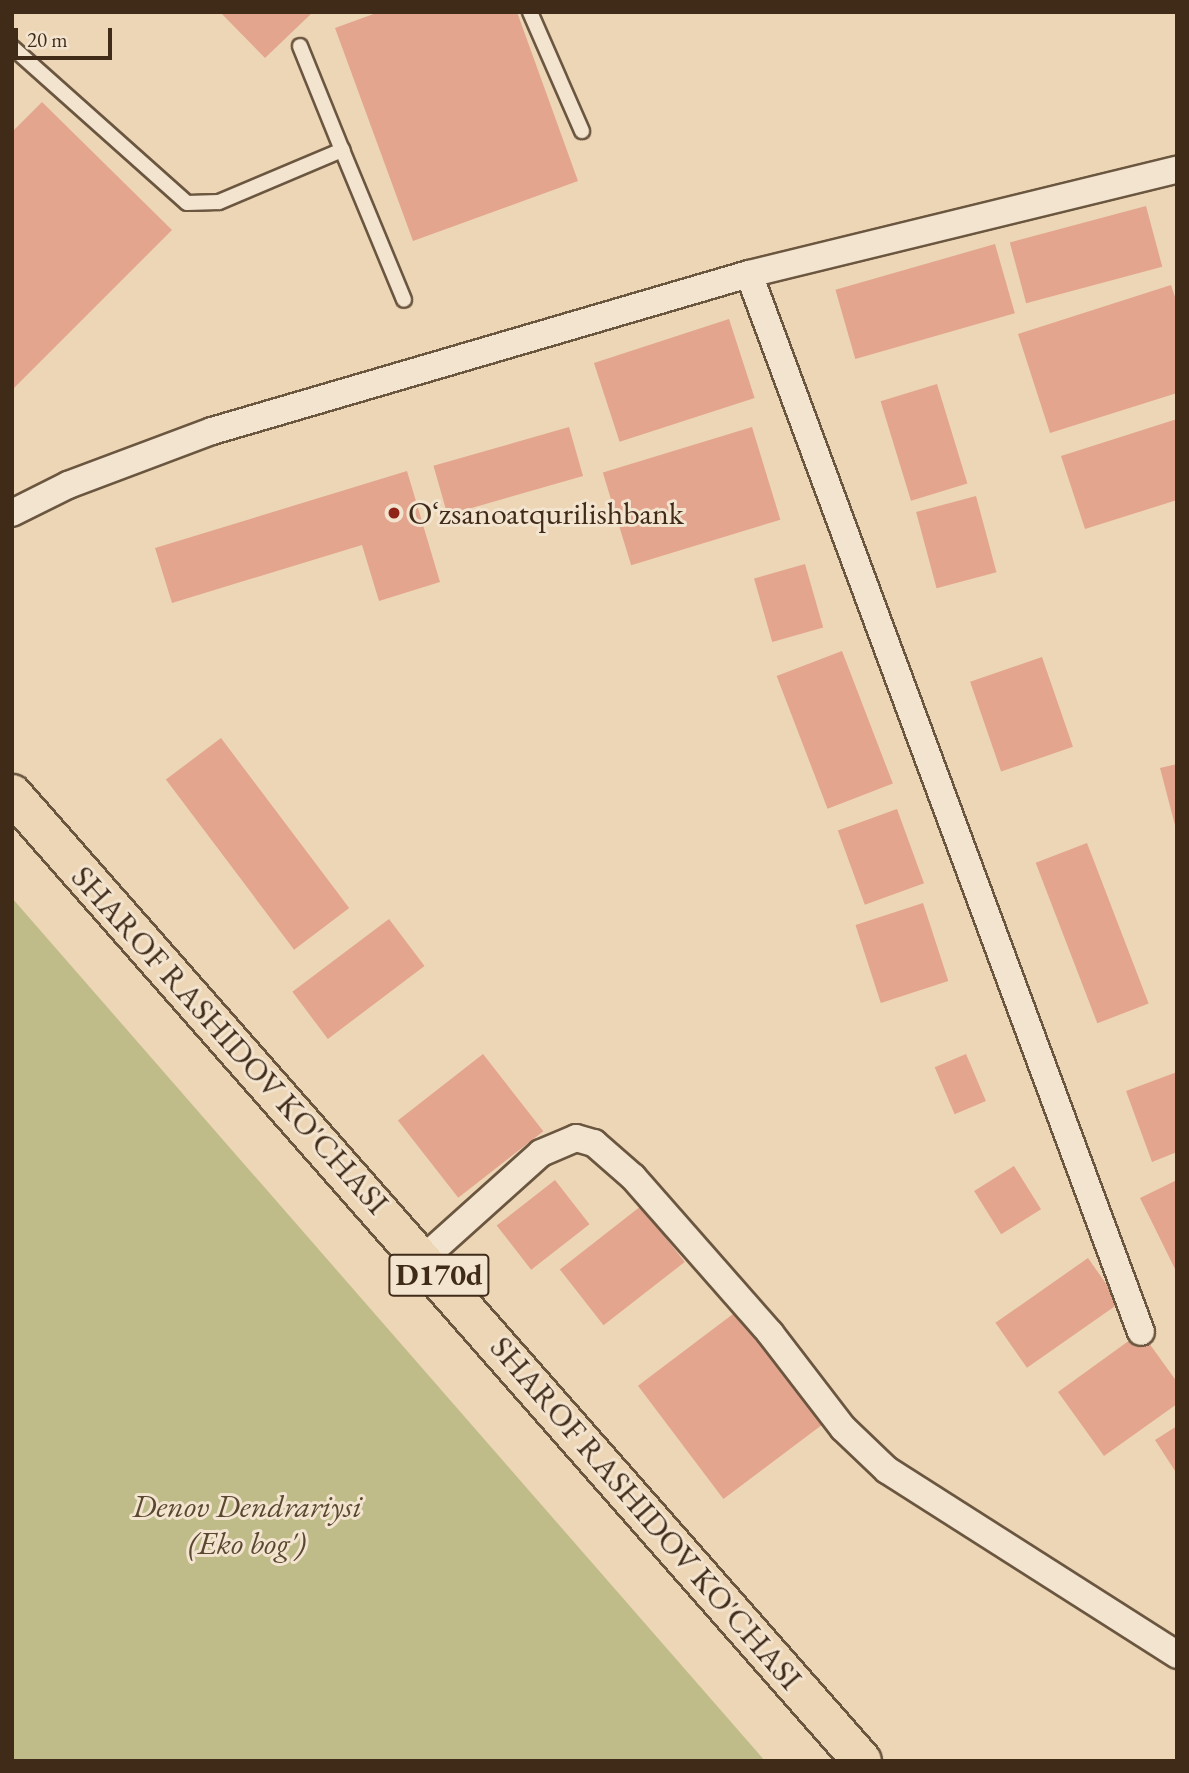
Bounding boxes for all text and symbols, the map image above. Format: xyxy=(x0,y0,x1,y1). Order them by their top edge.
scale bar xyxy=(18,14,116,58)
text: 20 m xyxy=(27,26,68,53)
place label: Oʻzsanoatqurilishbank xyxy=(408,494,684,532)
marker: Oʻzsanoatqurilishbank xyxy=(386,505,402,521)
street label: SHAROF RASHIDOV KO'CHASI xyxy=(63,858,397,1222)
road number: D170d xyxy=(388,1248,490,1302)
street label: SHAROF RASHIDOV KO'CHASI xyxy=(482,1329,810,1697)
park label: Denov Dendrariysi (Eko bog') xyxy=(132,1488,362,1563)

